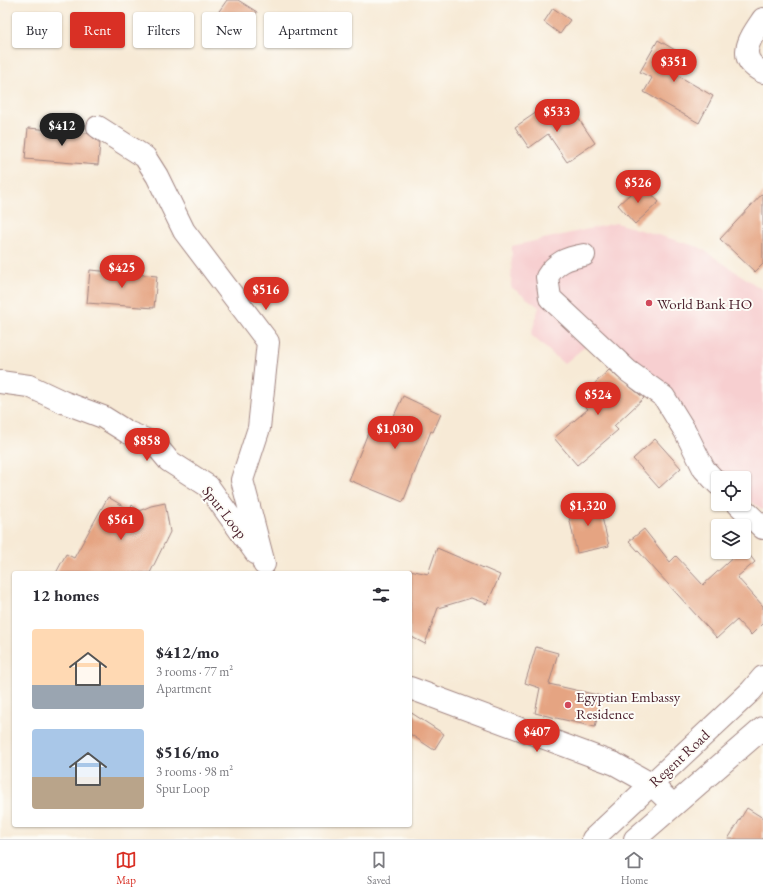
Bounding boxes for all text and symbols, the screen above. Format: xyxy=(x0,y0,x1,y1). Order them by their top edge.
chip: Buy xyxy=(12,12,62,48)
chip: Rent xyxy=(70,12,125,48)
chip: Filters xyxy=(133,12,194,48)
chip: New xyxy=(202,12,256,48)
chip: Apartment xyxy=(264,12,352,48)
pin: $351 xyxy=(650,49,698,83)
text: $351 xyxy=(661,53,687,70)
pin: $533 xyxy=(533,99,581,133)
text: $533 xyxy=(544,103,570,120)
pin: $412 xyxy=(38,113,86,147)
text: $412 xyxy=(49,117,75,134)
pin: $526 xyxy=(614,170,662,204)
text: $526 xyxy=(625,174,651,191)
pin: $425 xyxy=(98,255,146,289)
text: $425 xyxy=(109,259,135,276)
pin: $516 xyxy=(242,277,290,311)
text: $516 xyxy=(253,281,279,298)
place label: World Bank HO xyxy=(657,294,752,313)
marker: World Bank HO xyxy=(644,298,654,308)
pin: $524 xyxy=(574,382,622,416)
text: $524 xyxy=(585,386,611,403)
pin: $1,030 xyxy=(362,416,428,450)
text: $1,030 xyxy=(377,420,413,437)
pin: $858 xyxy=(123,428,171,462)
text: $858 xyxy=(134,432,160,449)
map controls xyxy=(711,471,751,559)
button: locate xyxy=(711,471,751,511)
street label: Spur Loop xyxy=(198,482,252,542)
pin: $1,320 xyxy=(555,493,621,527)
text: $1,320 xyxy=(570,497,606,514)
pin: $561 xyxy=(97,507,145,541)
text: $561 xyxy=(108,511,134,528)
button: layers xyxy=(711,519,751,559)
text: 12 homes xyxy=(32,584,99,606)
icon: filters xyxy=(370,584,392,606)
text: $412/mo xyxy=(156,641,219,663)
icon: home xyxy=(64,645,112,693)
text: 3 rooms · 77 m² xyxy=(156,663,233,680)
text: Apartment xyxy=(156,680,211,697)
place label: Egyptian Embassy Residence xyxy=(576,687,681,723)
marker: Egyptian Embassy Residence xyxy=(563,700,573,710)
pin: $407 xyxy=(513,719,561,753)
text: $407 xyxy=(524,723,550,740)
street label: Regent Road xyxy=(645,725,714,791)
text: $516/mo xyxy=(156,741,219,763)
icon: home xyxy=(64,745,112,793)
text: 3 rooms · 98 m² xyxy=(156,763,233,780)
text: Spur Loop xyxy=(156,780,210,797)
tab: Map xyxy=(115,849,137,887)
tab: Saved xyxy=(367,849,391,887)
tab: Home xyxy=(621,849,648,887)

